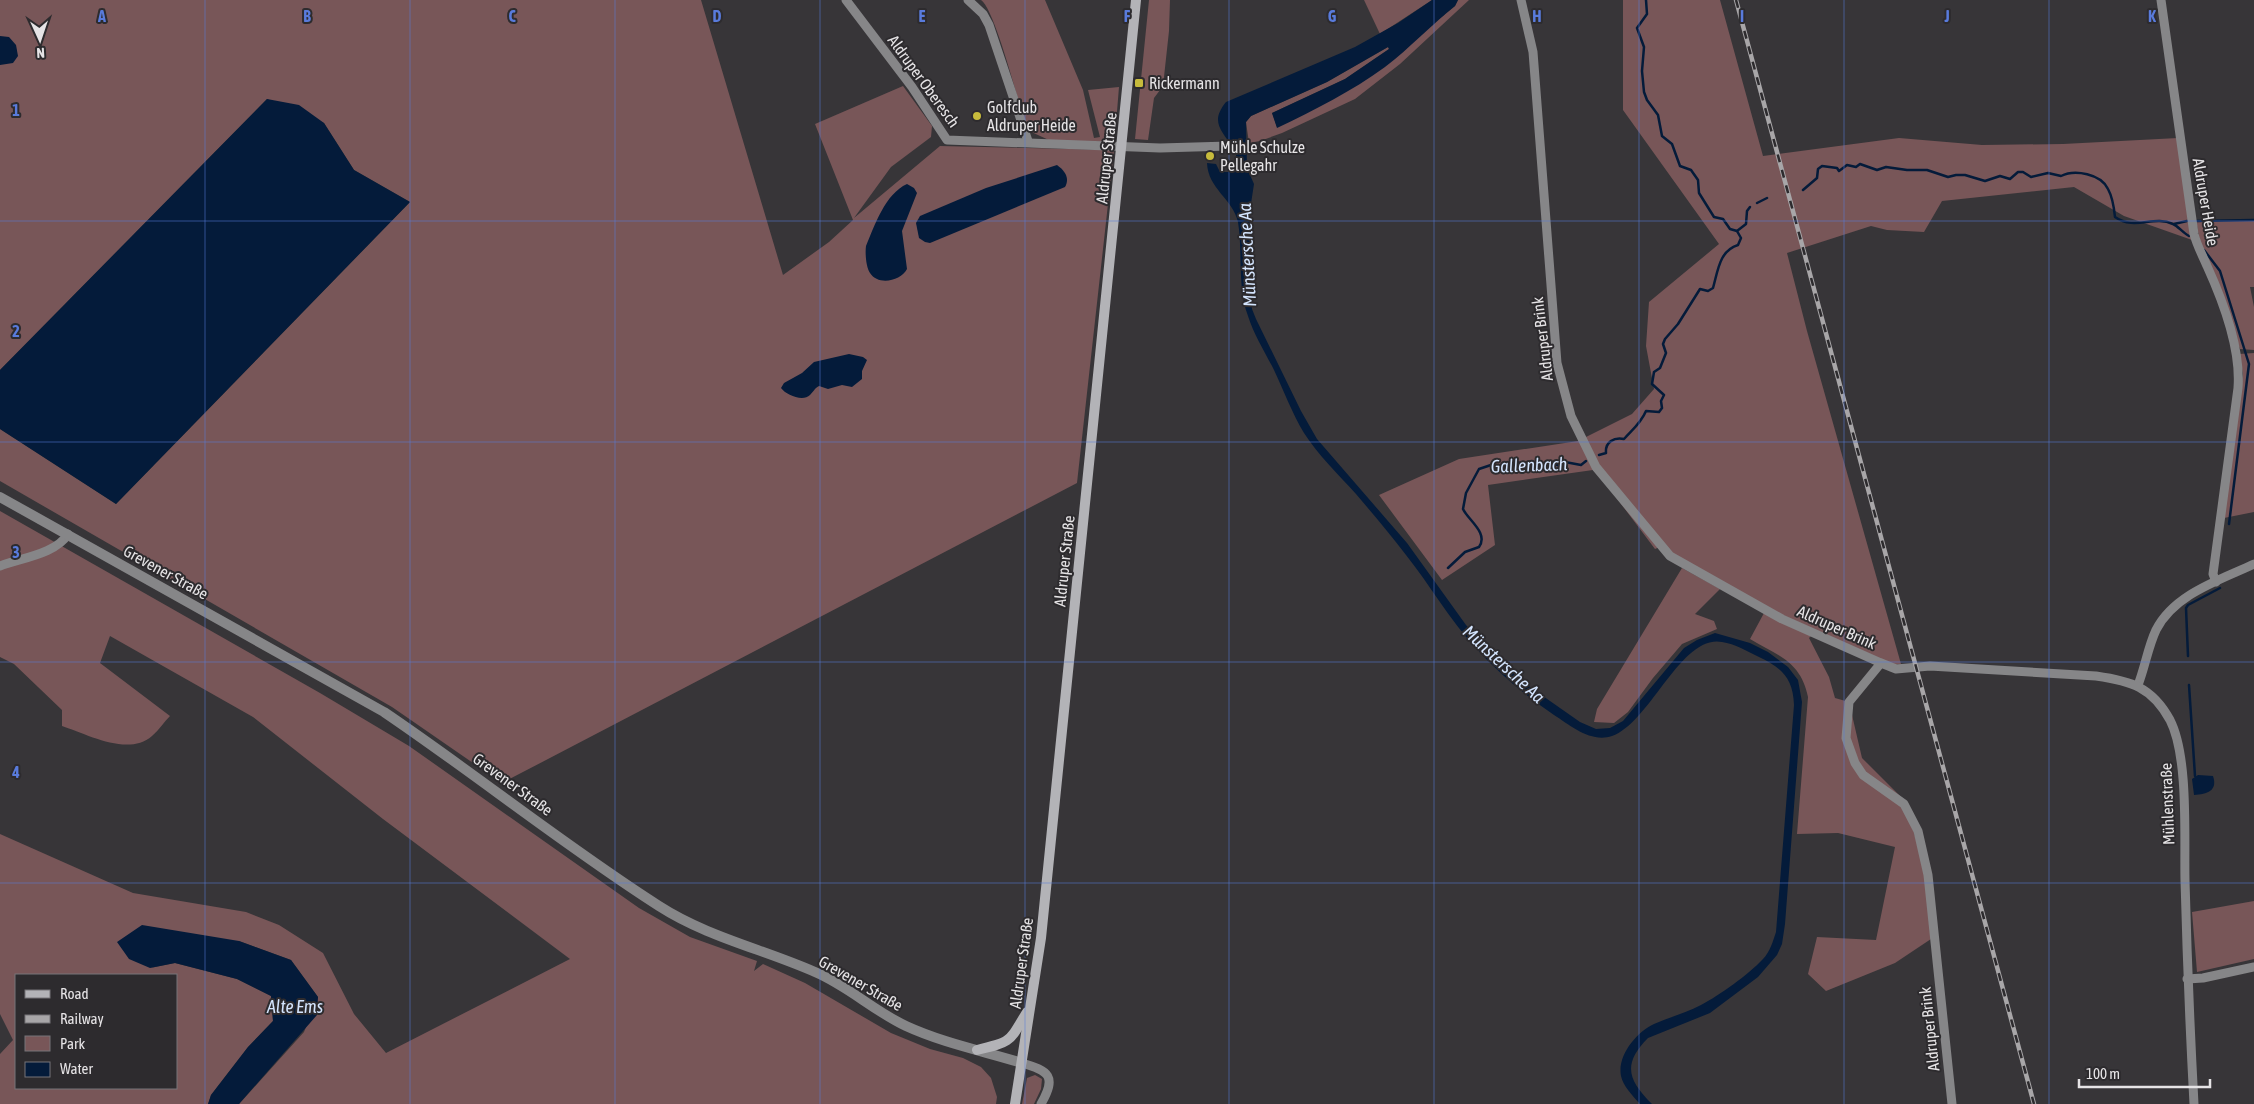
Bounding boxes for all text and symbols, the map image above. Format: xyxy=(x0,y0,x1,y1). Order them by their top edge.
text: A xyxy=(97,7,106,25)
text: B xyxy=(303,7,311,25)
text: C xyxy=(508,7,516,25)
text: D xyxy=(713,7,722,25)
text: E xyxy=(919,7,926,25)
text: F xyxy=(1124,7,1131,25)
text: G xyxy=(1328,7,1337,25)
text: H xyxy=(1532,7,1542,25)
text: I xyxy=(1740,7,1744,25)
text: J xyxy=(1943,7,1950,25)
text: K xyxy=(2148,7,2156,25)
north arrow xyxy=(15,15,65,65)
street label: Aldruper Oberesch xyxy=(884,32,963,131)
text: N xyxy=(36,45,45,61)
place label: Rickermann xyxy=(1149,74,1220,92)
marker: Rickermann xyxy=(1133,77,1145,89)
place label: Golfclub Aldruper Heide xyxy=(987,98,1076,135)
text: 1 xyxy=(12,101,20,119)
marker: Golfclub Aldruper Heide xyxy=(971,110,983,122)
street label: Aldruper Straße xyxy=(1092,111,1121,205)
place label: Mühle Schulze Pellegahr xyxy=(1220,138,1305,175)
marker: Mühle Schulze Pellegahr xyxy=(1204,150,1216,162)
street label: Aldruper Heide xyxy=(2188,157,2223,247)
water label: Münstersche Aa xyxy=(1234,202,1260,307)
street label: Aldruper Brink xyxy=(1528,296,1557,382)
text: 2 xyxy=(12,322,20,340)
water label: Gallenbach xyxy=(1490,453,1568,477)
street label: Aldruper Straße xyxy=(1050,514,1079,608)
street label: Grevener Straße xyxy=(121,541,211,603)
text: 3 xyxy=(12,543,20,561)
street label: Aldruper Brink xyxy=(1794,602,1879,653)
water label: Münstersche Aa xyxy=(1459,621,1550,708)
street label: Grevener Straße xyxy=(470,749,556,819)
text: 4 xyxy=(11,763,20,781)
street label: Mühlenstraße xyxy=(2157,763,2177,845)
street label: Aldruper Straße xyxy=(1006,916,1037,1010)
street label: Grevener Straße xyxy=(816,952,906,1014)
legend xyxy=(15,974,178,1089)
text: Road xyxy=(60,985,89,1002)
street label: Aldruper Brink xyxy=(1916,986,1943,1072)
water label: Alte Ems xyxy=(266,996,323,1017)
text: Railway xyxy=(60,1010,104,1027)
text: Park xyxy=(60,1035,85,1052)
scale bar xyxy=(2079,1056,2210,1088)
text: Water xyxy=(60,1060,93,1077)
text: 100 m xyxy=(2086,1065,2120,1082)

